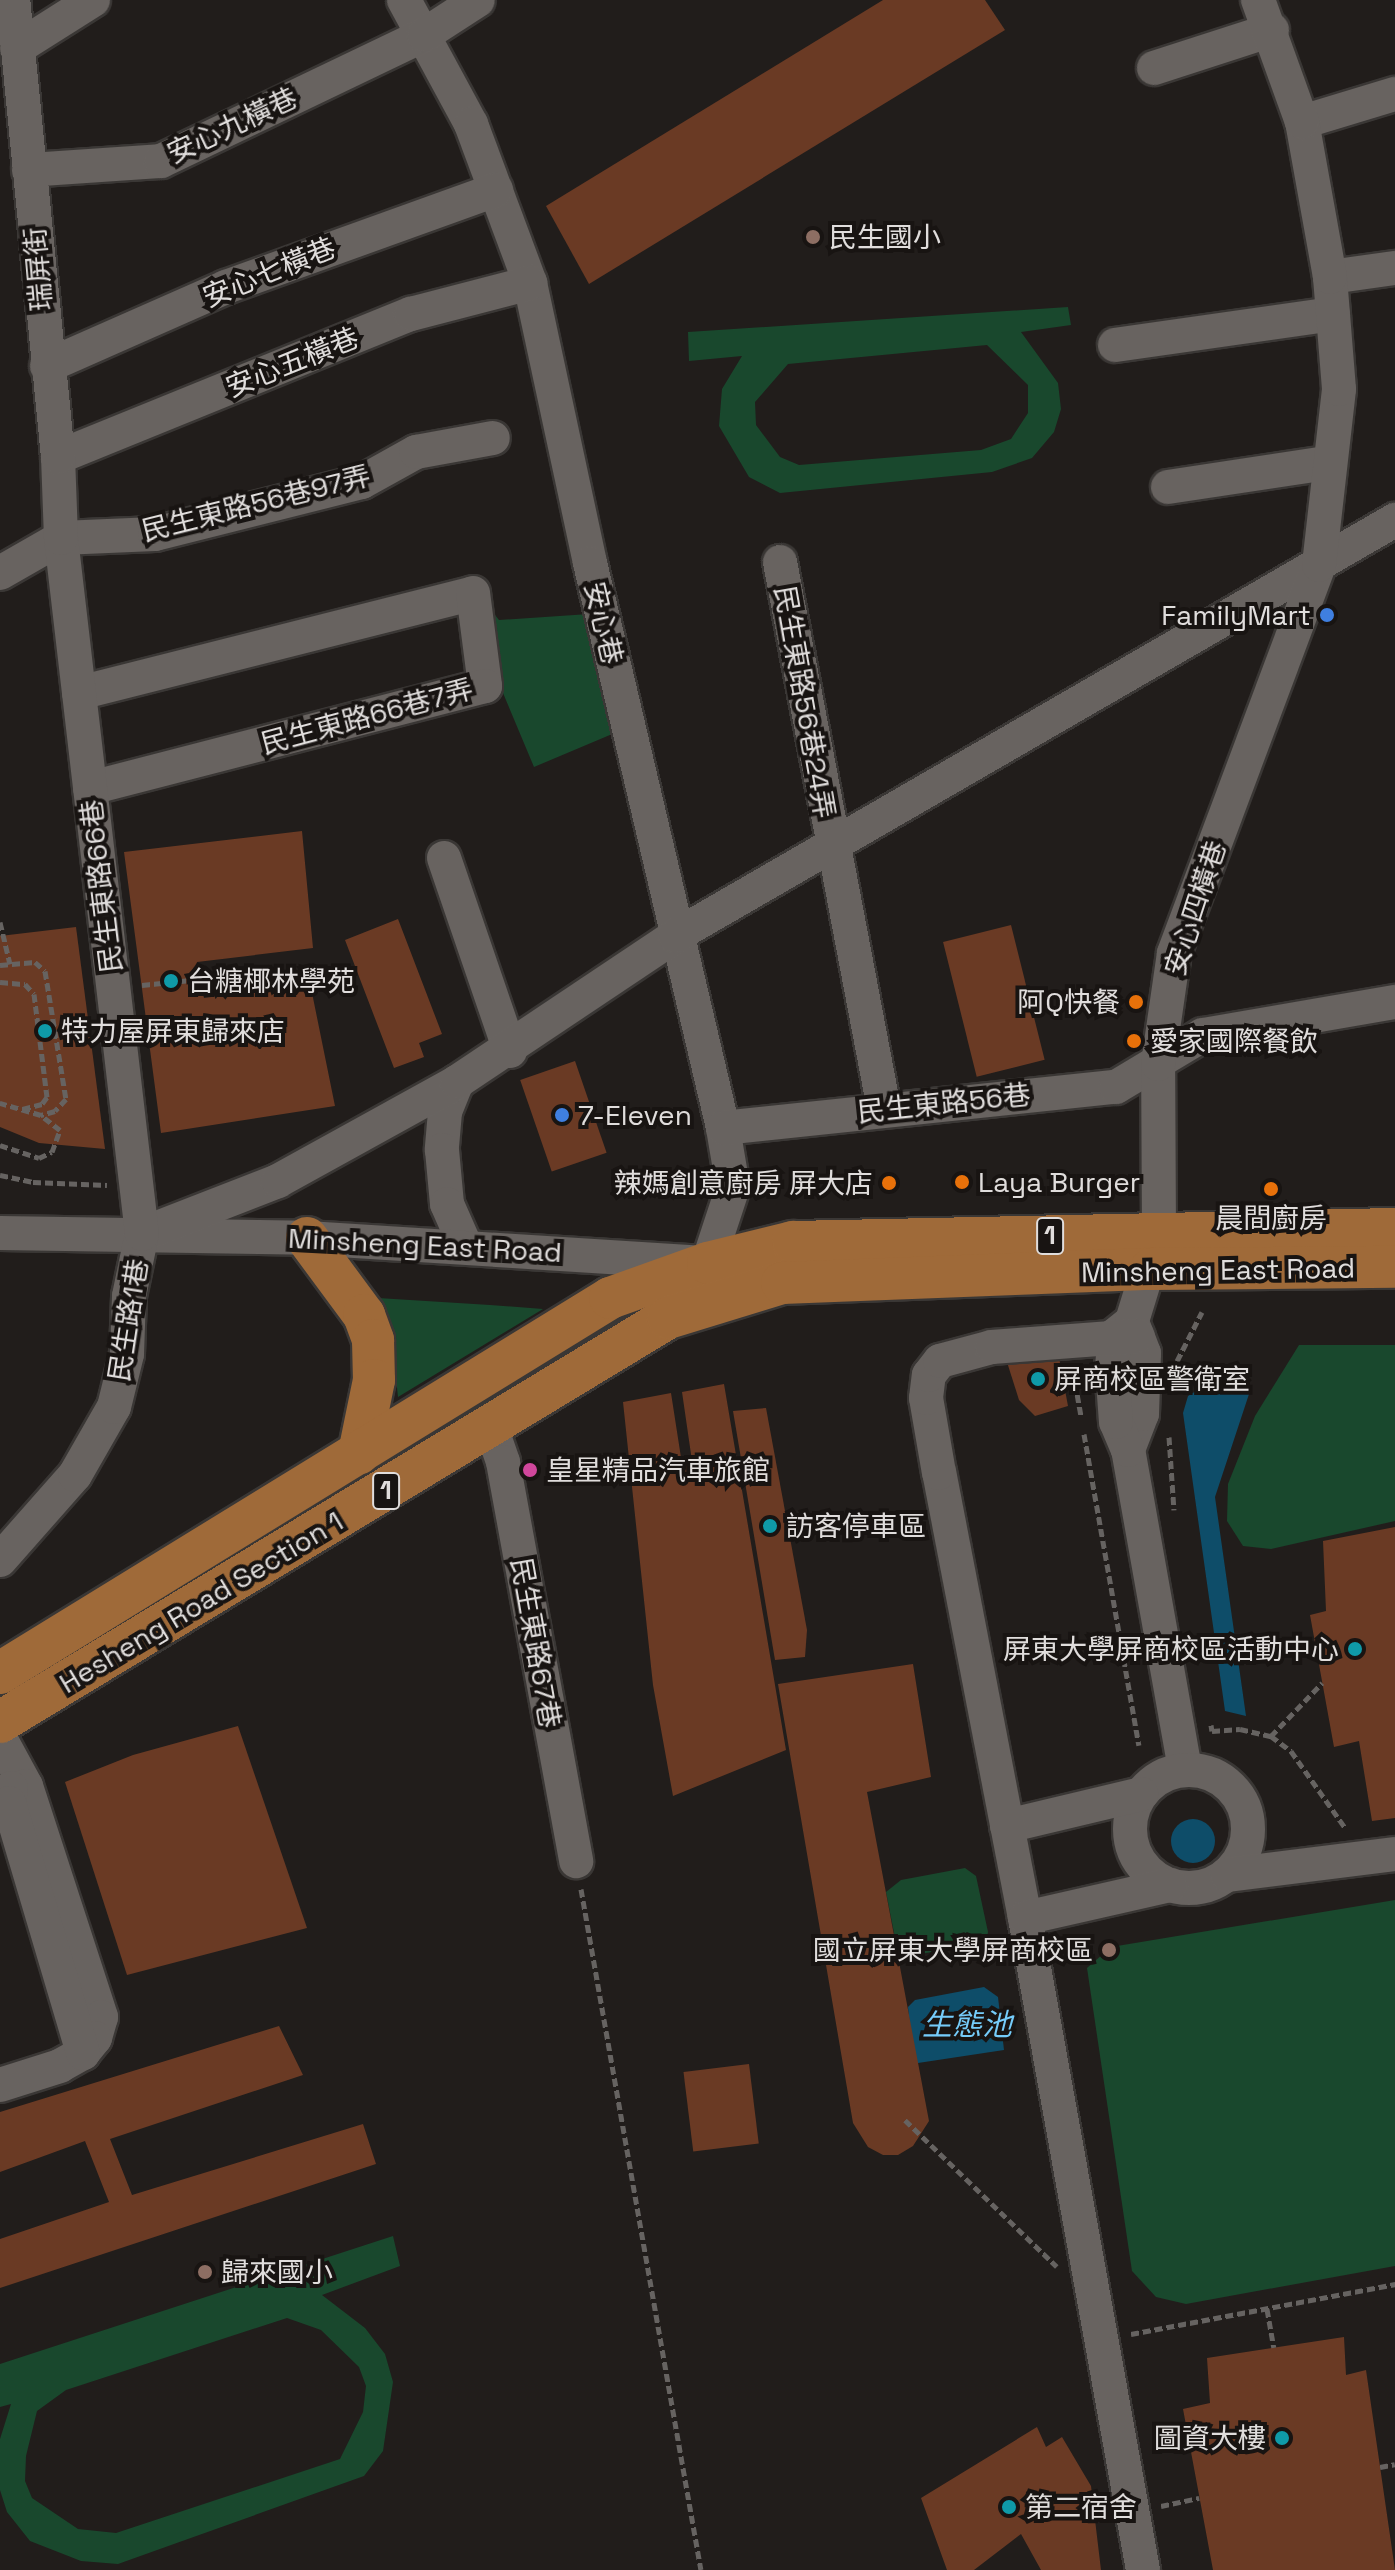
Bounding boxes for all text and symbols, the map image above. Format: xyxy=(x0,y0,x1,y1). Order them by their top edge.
street label: 安心九橫巷 xyxy=(161,80,303,170)
place label: 民生國小 xyxy=(829,220,941,254)
street label: 瑞屏街 xyxy=(18,226,58,312)
marker: 民生國小 xyxy=(804,228,822,246)
street label: 安心七橫巷 xyxy=(198,230,340,314)
street label: 安心五橫巷 xyxy=(221,320,363,404)
street label: 民生東路56巷97弄 xyxy=(138,458,374,548)
street label: 安心巷 xyxy=(578,578,630,668)
street label: 民生東路56巷24弄 xyxy=(768,583,842,821)
place label: FamilyMart xyxy=(1161,598,1311,632)
marker: FamilyMart xyxy=(1318,606,1336,624)
street label: 民生東路66巷7弄 xyxy=(257,672,477,760)
street label: 民生東路66巷 xyxy=(74,797,128,975)
street label: 安心四橫巷 xyxy=(1157,836,1233,980)
place label: 台糖椰林學苑 xyxy=(187,964,355,998)
marker: 台糖椰林學苑 xyxy=(162,972,180,990)
place label: 阿Q快餐 xyxy=(1017,985,1120,1019)
marker: 阿Q快餐 xyxy=(1127,993,1145,1011)
place label: 特力屋屏東歸來店 xyxy=(61,1014,285,1048)
marker: 特力屋屏東歸來店 xyxy=(36,1022,54,1040)
place label: 愛家國際餐飲 xyxy=(1150,1024,1318,1058)
marker: 愛家國際餐飲 xyxy=(1125,1032,1143,1050)
street label: 民生東路56巷 xyxy=(856,1077,1032,1129)
place label: 7-Eleven xyxy=(578,1098,692,1132)
marker: 7-Eleven xyxy=(553,1106,571,1124)
place label: Laya Burger xyxy=(978,1165,1140,1199)
place label: 辣媽創意廚房 屏大店 xyxy=(614,1166,873,1200)
marker: Laya Burger xyxy=(953,1173,971,1191)
marker: 辣媽創意廚房 屏大店 xyxy=(880,1174,898,1192)
marker: 晨間廚房 xyxy=(1262,1180,1280,1198)
place label: 晨間廚房 xyxy=(1215,1201,1327,1235)
road number: 1 xyxy=(1036,1214,1064,1258)
street label: Minsheng East Road xyxy=(287,1221,563,1269)
street label: Minsheng East Road xyxy=(1081,1251,1355,1289)
street label: 民生路1巷 xyxy=(102,1256,154,1384)
place label: 屏商校區警衛室 xyxy=(1054,1362,1250,1396)
marker: 屏商校區警衛室 xyxy=(1029,1370,1047,1388)
place label: 皇星精品汽車旅館 xyxy=(546,1453,770,1487)
marker: 皇星精品汽車旅館 xyxy=(521,1461,539,1479)
road number: 1 xyxy=(372,1469,400,1513)
street label: Hesheng Road Section 1 xyxy=(53,1504,349,1700)
place label: 訪客停車區 xyxy=(786,1509,926,1543)
marker: 訪客停車區 xyxy=(761,1517,779,1535)
street label: 民生東路67巷 xyxy=(504,1555,568,1731)
place label: 屏東大學屏商校區活動中心 xyxy=(1003,1632,1339,1666)
marker: 屏東大學屏商校區活動中心 xyxy=(1346,1640,1364,1658)
place label: 國立屏東大學屏商校區 xyxy=(813,1933,1093,1967)
marker: 國立屏東大學屏商校區 xyxy=(1100,1941,1118,1959)
water label: 生態池 xyxy=(922,2007,1012,2043)
place label: 歸來國小 xyxy=(221,2255,333,2289)
marker: 歸來國小 xyxy=(196,2263,214,2281)
place label: 圖資大樓 xyxy=(1154,2421,1266,2455)
marker: 圖資大樓 xyxy=(1273,2429,1291,2447)
place label: 第二宿舍 xyxy=(1025,2490,1137,2524)
marker: 第二宿舍 xyxy=(1000,2498,1018,2516)

